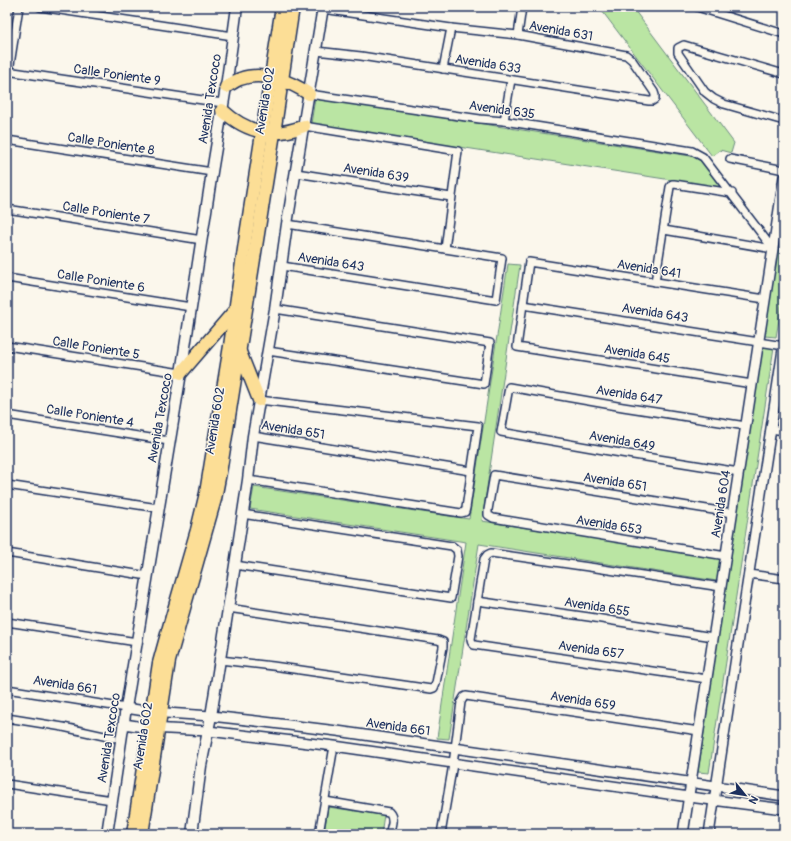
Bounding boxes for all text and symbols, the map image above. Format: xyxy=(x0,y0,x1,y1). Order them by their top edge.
street label: Avenida 631 xyxy=(528,18,594,44)
street label: Avenida 633 xyxy=(454,51,522,77)
street label: Avenida Texcoco xyxy=(195,53,225,145)
street label: Calle Poniente 9 xyxy=(72,61,162,89)
street label: Avenida 602 xyxy=(252,66,278,136)
street label: Avenida 635 xyxy=(468,97,536,123)
street label: Calle Poniente 8 xyxy=(66,129,156,159)
street label: Avenida 639 xyxy=(342,160,410,186)
street label: Calle Poniente 7 xyxy=(61,198,151,228)
street label: Avenida 643 xyxy=(297,249,365,275)
street label: Avenida 641 xyxy=(616,256,682,282)
street label: Calle Poniente 6 xyxy=(56,266,146,296)
street label: Avenida 643 xyxy=(621,300,689,326)
street label: Calle Poniente 5 xyxy=(51,333,141,363)
street label: Avenida 645 xyxy=(603,341,671,367)
street label: Avenida Texcoco xyxy=(144,372,176,464)
street label: Avenida 647 xyxy=(595,382,663,408)
street label: Avenida 602 xyxy=(202,386,228,456)
street label: Calle Poniente 4 xyxy=(45,401,135,431)
street label: Avenida 651 xyxy=(260,417,326,443)
street label: Avenida 649 xyxy=(588,427,656,455)
street label: Avenida 604 xyxy=(708,468,734,539)
street label: Avenida 651 xyxy=(582,469,648,495)
street label: Avenida 653 xyxy=(575,512,643,538)
street label: Avenida 655 xyxy=(563,594,631,620)
street label: Avenida 657 xyxy=(557,637,625,663)
street label: Avenida 661 xyxy=(32,672,98,698)
street label: Avenida 659 xyxy=(549,688,617,714)
street label: Avenida Texcoco xyxy=(94,692,124,784)
street label: Avenida 602 xyxy=(130,701,156,771)
street label: Avenida 661 xyxy=(365,715,431,739)
north arrow xyxy=(725,775,765,815)
text: N xyxy=(745,793,761,807)

